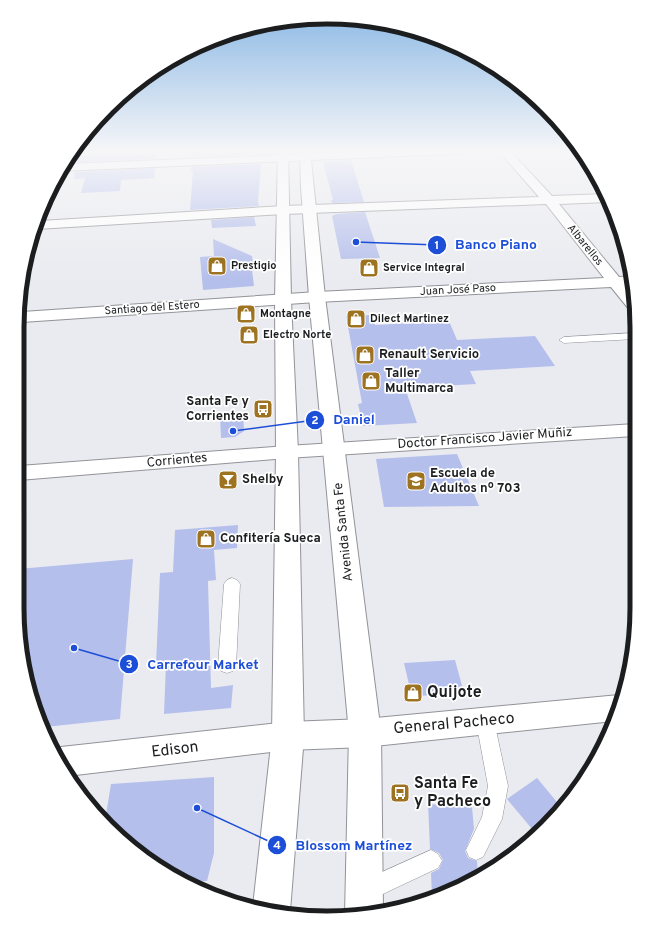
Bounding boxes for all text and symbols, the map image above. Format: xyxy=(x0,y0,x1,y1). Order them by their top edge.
street label: Albarellos xyxy=(564,221,606,269)
callout: Banco Piano xyxy=(427,232,545,258)
text: Banco Piano xyxy=(455,237,537,254)
text: 1 xyxy=(435,238,439,254)
shop icon: Prestigio xyxy=(206,255,228,277)
shop icon: Service Integral xyxy=(358,257,380,279)
place label: Prestigio xyxy=(231,259,277,273)
place label: Service Integral xyxy=(383,261,465,275)
street label: Juan José Paso xyxy=(420,281,496,299)
street label: Santiago del Estero xyxy=(104,298,200,318)
shop icon: Montagne xyxy=(235,303,257,325)
place label: Montagne xyxy=(260,307,311,321)
shop icon: Dilect Martinez xyxy=(345,308,367,330)
place label: Dilect Martinez xyxy=(370,312,449,326)
shop icon: Electro Norte xyxy=(238,324,260,346)
place label: Electro Norte xyxy=(263,328,332,342)
shop icon: Renault Servicio xyxy=(354,344,376,366)
place label: Renault Servicio xyxy=(379,347,479,363)
place label: Taller Multimarca xyxy=(385,366,454,397)
shop icon: Taller Multimarca xyxy=(360,370,382,392)
place label: Santa Fe y Corrientes xyxy=(186,394,250,425)
bus stop icon: Santa Fe y Corrientes xyxy=(252,398,274,420)
callout: Daniel xyxy=(305,407,383,433)
text: Daniel xyxy=(333,412,375,429)
text: 2 xyxy=(311,413,319,429)
street label: Doctor Francisco Javier Muñiz xyxy=(397,425,573,453)
street label: Corrientes xyxy=(146,450,208,472)
place label: Escuela de Adultos nº 703 xyxy=(430,466,520,497)
bar icon: Shelby xyxy=(217,469,239,491)
school or university icon: Escuela de Adultos nº 703 xyxy=(405,470,427,492)
place label: Shelby xyxy=(242,472,284,488)
street label: Avenida Santa Fe xyxy=(331,482,357,582)
shop icon: Confitería Sueca xyxy=(195,528,217,550)
place label: Confitería Sueca xyxy=(220,531,321,547)
callout: Carrefour Market xyxy=(119,651,267,677)
text: 3 xyxy=(125,657,133,673)
text: Carrefour Market xyxy=(147,657,259,674)
shop icon: Quijote xyxy=(402,682,424,704)
place label: Quijote xyxy=(427,683,482,703)
street label: General Pacheco xyxy=(393,709,516,739)
street label: Edison xyxy=(150,737,200,763)
place label: Santa Fe y Pacheco xyxy=(414,774,491,812)
bus stop icon: Santa Fe y Pacheco xyxy=(389,782,411,804)
callout: Blossom Martínez xyxy=(267,832,420,858)
text: 4 xyxy=(273,838,281,854)
text: Blossom Martínez xyxy=(296,838,412,855)

